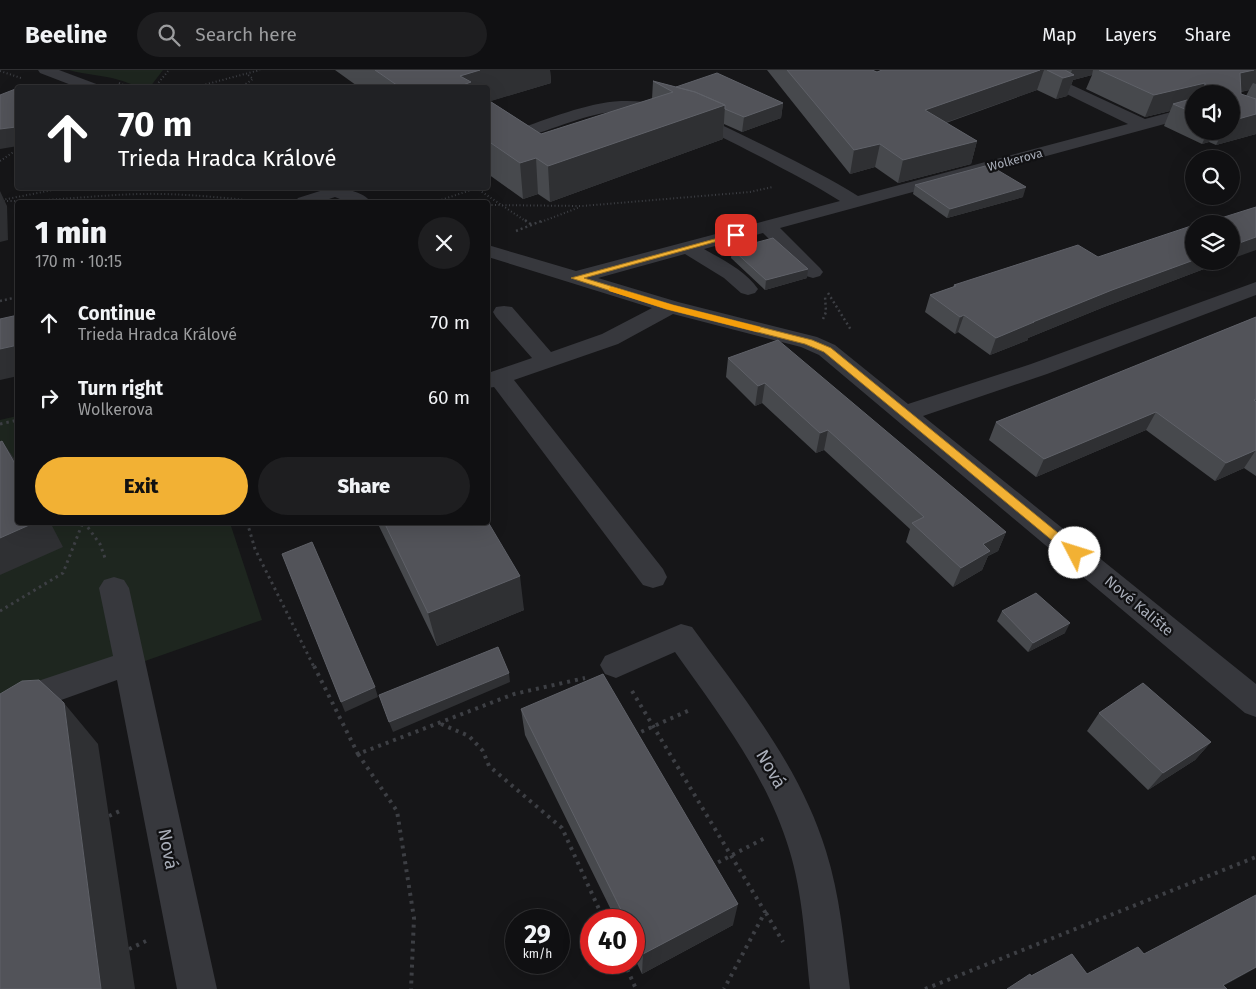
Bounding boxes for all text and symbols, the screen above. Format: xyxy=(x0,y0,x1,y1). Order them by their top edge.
search box xyxy=(137,12,487,57)
text: Beeline xyxy=(25,21,107,49)
icon: search xyxy=(155,21,183,49)
text: Search here xyxy=(195,23,297,46)
text: Map xyxy=(1042,24,1077,46)
text: Layers xyxy=(1105,24,1157,46)
text: Share xyxy=(1185,24,1231,46)
map controls xyxy=(1185,85,1240,270)
button: sound xyxy=(1185,85,1240,140)
text: 70 m xyxy=(118,103,192,145)
icon: ahead xyxy=(35,105,100,170)
text: Trieda Hradca Králové xyxy=(118,145,337,172)
street label: Wolkerova xyxy=(986,146,1044,174)
button: search xyxy=(1185,150,1240,205)
pin xyxy=(715,214,757,256)
text: 1 min xyxy=(35,215,107,251)
button: layers xyxy=(1185,215,1240,270)
button: close xyxy=(418,217,470,269)
icon: arrive xyxy=(722,221,750,249)
text: 170 m · 10:15 xyxy=(35,252,122,271)
text: Continue xyxy=(78,302,156,325)
icon: ahead xyxy=(35,309,63,337)
text: 70 m xyxy=(430,311,470,334)
text: Trieda Hradca Králové xyxy=(78,325,237,344)
text: Turn right xyxy=(78,377,163,400)
icon: right xyxy=(35,384,63,412)
text: 60 m xyxy=(428,386,470,409)
text: Wolkerova xyxy=(78,400,153,419)
button: Exit xyxy=(35,457,248,515)
button: Share xyxy=(258,457,470,515)
position arrow xyxy=(1048,526,1100,578)
street label: Nové Kalište xyxy=(1101,572,1177,640)
street label: Nová xyxy=(751,746,791,792)
street label: Nová xyxy=(153,827,183,871)
speed limit sign: 40 xyxy=(580,909,645,974)
text: 29 xyxy=(524,920,551,950)
text: km/h xyxy=(523,947,552,961)

